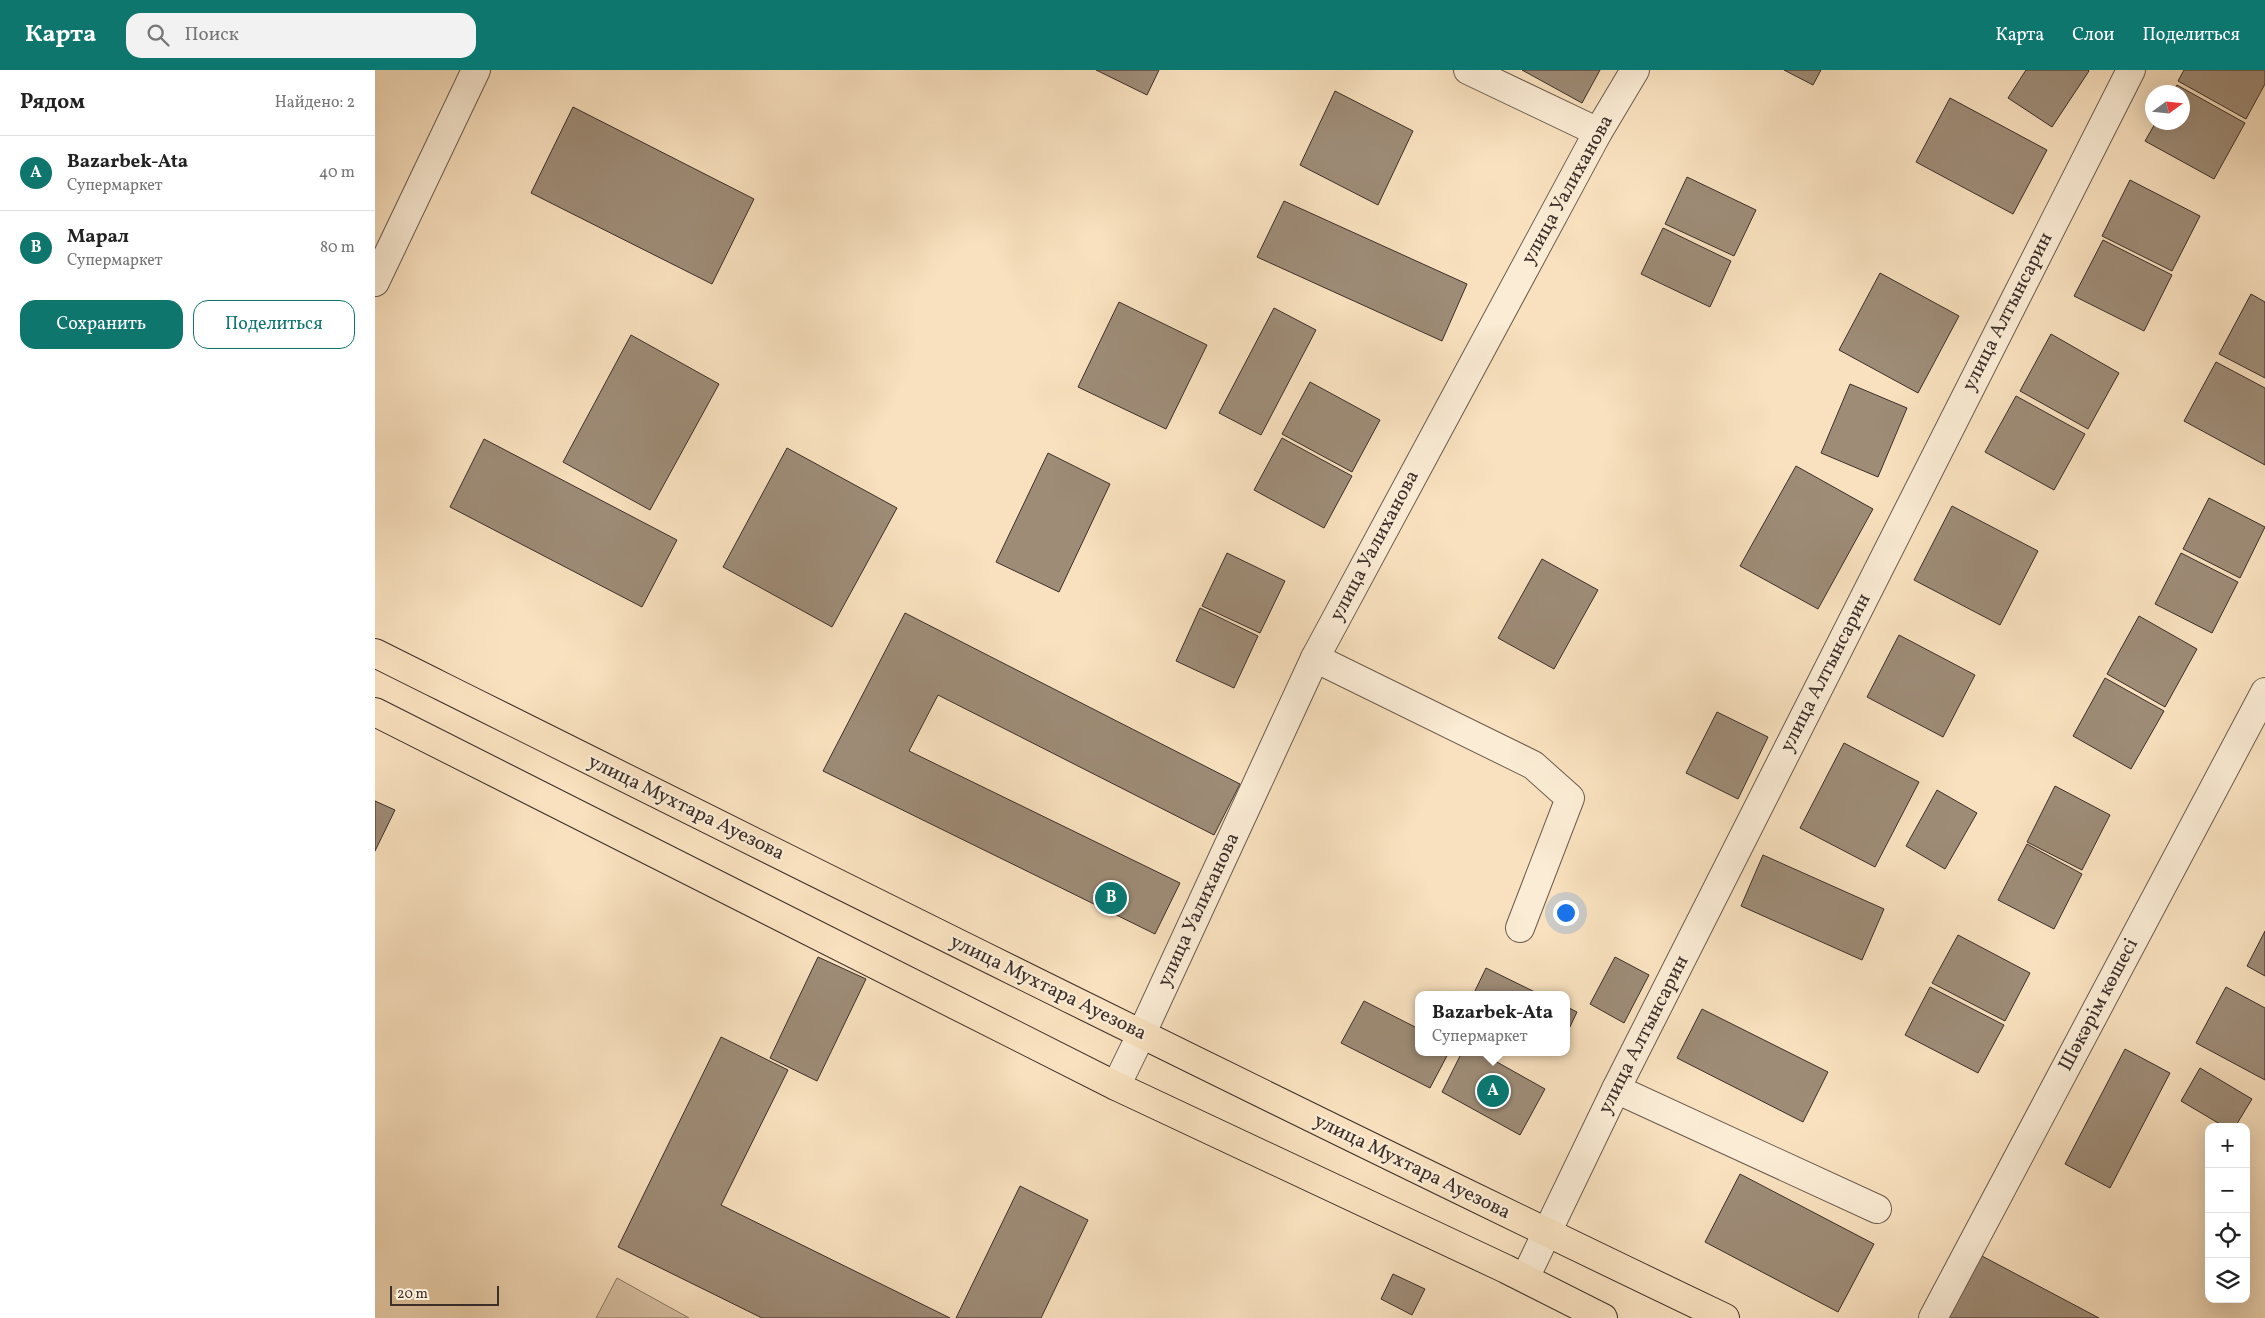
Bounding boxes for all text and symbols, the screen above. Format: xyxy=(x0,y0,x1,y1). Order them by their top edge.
search box xyxy=(126,13,476,58)
text: Карта xyxy=(25,18,96,52)
icon: search xyxy=(144,21,172,49)
text: Поиск xyxy=(184,22,239,48)
text: Карта xyxy=(1996,23,2044,48)
text: Слои xyxy=(2072,23,2114,48)
text: Поделиться xyxy=(2142,23,2240,48)
north arrow xyxy=(2145,85,2190,130)
text: Рядом xyxy=(20,88,85,117)
text: Найдено: 2 xyxy=(275,92,355,114)
street label: улица Уалиханова xyxy=(1515,110,1621,270)
text: Bazarbek-Ata xyxy=(67,149,188,175)
text: A xyxy=(30,162,42,184)
text: 40 m xyxy=(319,162,355,184)
text: Супермаркет xyxy=(67,175,163,197)
text: Марал xyxy=(67,224,129,250)
street label: улица Алтынсарин xyxy=(1956,228,2060,396)
text: B xyxy=(31,237,41,259)
text: 80 m xyxy=(320,237,355,259)
text: Супермаркет xyxy=(67,250,163,272)
button: Сохранить xyxy=(20,300,183,349)
button: Поделиться xyxy=(193,300,355,349)
street label: улица Уалиханова xyxy=(1323,466,1427,626)
street label: улица Алтынсарин xyxy=(1774,589,1878,757)
street label: улица Мухтара Ауезова xyxy=(583,748,789,868)
street label: улица Уалиханова xyxy=(1151,828,1247,992)
pin: B xyxy=(1095,879,1127,917)
your location xyxy=(1553,900,1579,926)
street label: улица Мухтара Ауезова xyxy=(945,928,1151,1048)
street label: Шәкәрім көшесі xyxy=(2052,934,2146,1076)
street label: улица Алтынсарин xyxy=(1592,951,1696,1119)
popup xyxy=(1415,991,1570,1056)
text: Bazarbek-Ata xyxy=(1432,1000,1553,1026)
text: Супермаркет xyxy=(1432,1026,1528,1048)
pin: A xyxy=(1477,1072,1509,1110)
street label: улица Мухтара Ауезова xyxy=(1309,1107,1515,1227)
map controls xyxy=(2205,1123,2250,1303)
button: + xyxy=(2205,1123,2250,1168)
button: − xyxy=(2205,1168,2250,1213)
button: locate xyxy=(2205,1213,2250,1258)
button: layers xyxy=(2205,1258,2250,1303)
scale bar xyxy=(390,1283,499,1306)
text: 20 m xyxy=(397,1285,428,1304)

